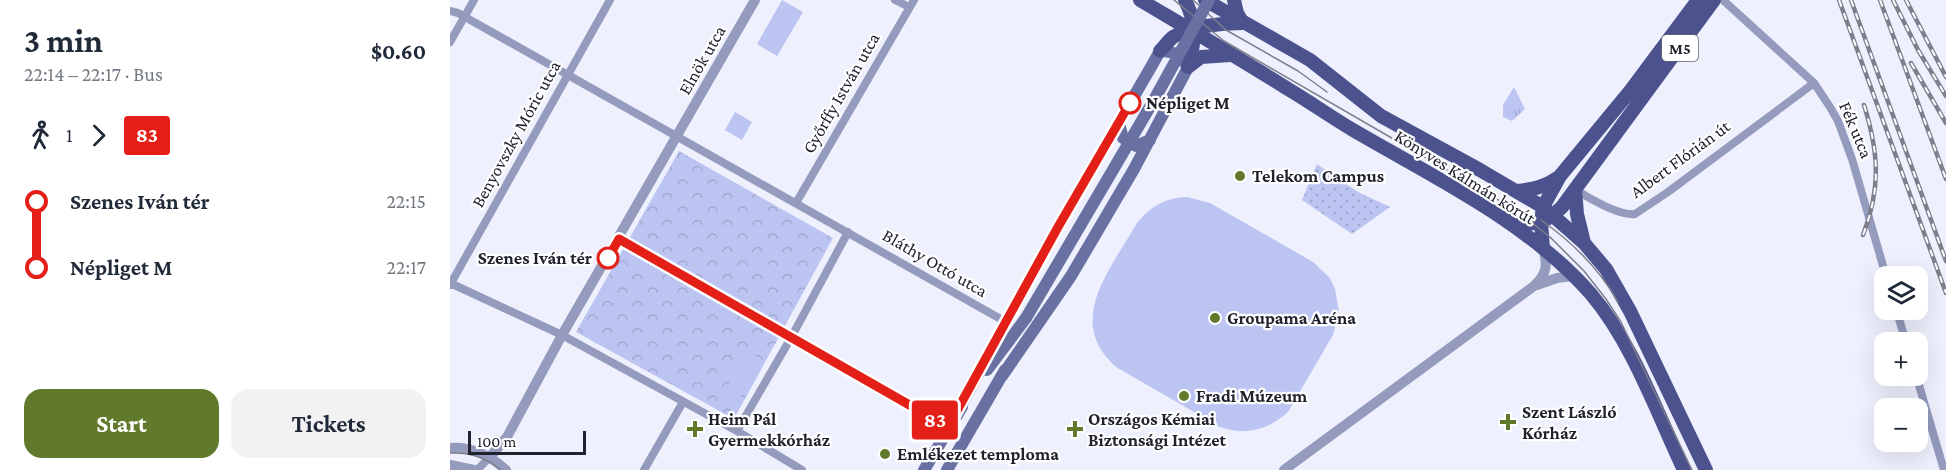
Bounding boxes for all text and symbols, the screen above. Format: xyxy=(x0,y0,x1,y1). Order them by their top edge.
text: 3 min xyxy=(24,22,103,59)
street label: Elnök utca xyxy=(674,22,730,98)
street label: Győrffy István utca xyxy=(798,29,884,157)
road number: M5 xyxy=(1662,35,1698,61)
text: $0.60 xyxy=(371,39,426,64)
street label: Benyovszky Móric utca xyxy=(467,57,565,211)
text: 22:14 – 22:17 · Bus xyxy=(24,63,163,85)
marker: Népliget M xyxy=(1119,92,1141,114)
place label: Népliget M xyxy=(1146,93,1230,113)
street label: Fék utca xyxy=(1835,99,1877,161)
street label: Albert Flórián út xyxy=(1626,116,1735,202)
icon: walk xyxy=(24,119,57,152)
icon: forward xyxy=(82,119,115,152)
text: 83 xyxy=(136,123,158,147)
text: 1 xyxy=(66,124,73,146)
street label: Könyves Kálmán körút xyxy=(1391,126,1540,229)
place label: Telekom Campus xyxy=(1252,166,1384,186)
marker: Telekom Campus xyxy=(1233,169,1247,183)
text: Szenes Iván tér xyxy=(70,189,210,214)
text: 22:15 xyxy=(386,190,426,212)
street label: Bláthy Ottó utca xyxy=(879,225,991,301)
marker: Szenes Iván tér xyxy=(597,247,619,269)
place label: Szenes Iván tér xyxy=(478,248,592,268)
text: Népliget M xyxy=(70,255,172,280)
text: 22:17 xyxy=(387,256,426,278)
map controls xyxy=(1874,266,1928,452)
button: layers xyxy=(1874,266,1928,320)
place label: Groupama Aréna xyxy=(1227,308,1356,328)
marker: Groupama Aréna xyxy=(1208,311,1222,325)
button: + xyxy=(1874,332,1928,386)
place label: Fradi Múzeum xyxy=(1196,386,1308,406)
button: Start xyxy=(24,389,219,458)
button: Tickets xyxy=(231,389,426,458)
marker: Fradi Múzeum xyxy=(1177,389,1191,403)
button: − xyxy=(1874,398,1928,452)
line badge: 83 xyxy=(908,400,962,440)
place label: Szent László Kórház xyxy=(1522,402,1617,443)
text: 83 xyxy=(924,408,946,432)
place label: Heim Pál Gyermekkórház xyxy=(708,409,830,450)
place label: Országos Kémiai Biztonsági Intézet xyxy=(1088,409,1227,450)
marker: Szent László Kórház xyxy=(1499,413,1517,431)
marker: Heim Pál Gyermekkórház xyxy=(686,420,704,438)
marker: Országos Kémiai Biztonsági Intézet xyxy=(1066,420,1084,438)
scale bar xyxy=(468,428,586,456)
text: 100 m xyxy=(477,433,516,450)
place label: Emlékezet temploma xyxy=(897,444,1059,464)
marker: Emlékezet temploma xyxy=(878,447,892,461)

